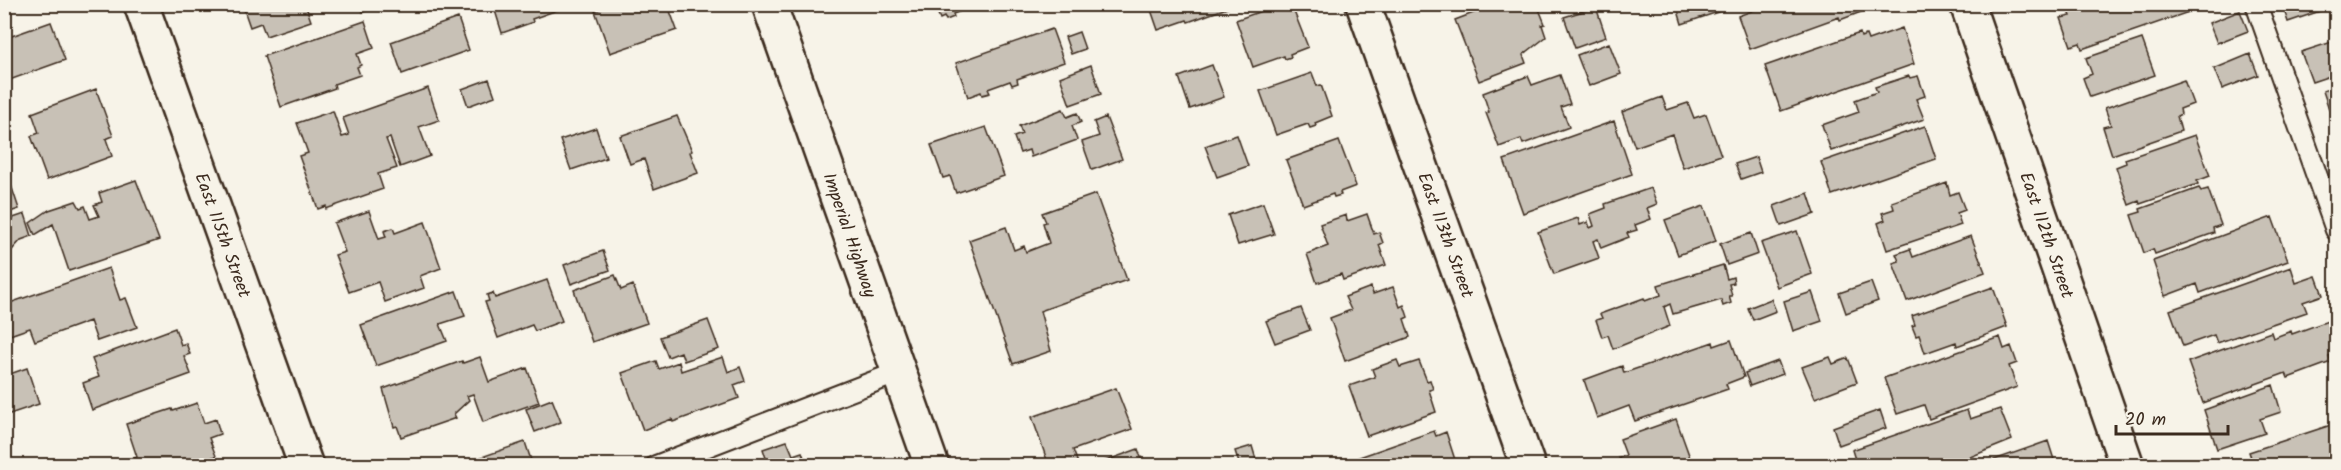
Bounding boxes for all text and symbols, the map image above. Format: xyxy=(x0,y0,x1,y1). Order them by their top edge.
street label: East 112th Street xyxy=(2010,168,2081,304)
street label: East 115th Street xyxy=(186,169,258,303)
street label: Imperial Highway xyxy=(814,169,884,302)
street label: East 113th Street xyxy=(1408,169,1481,303)
scale bar xyxy=(2116,398,2228,436)
text: 20 m xyxy=(2125,406,2166,435)

